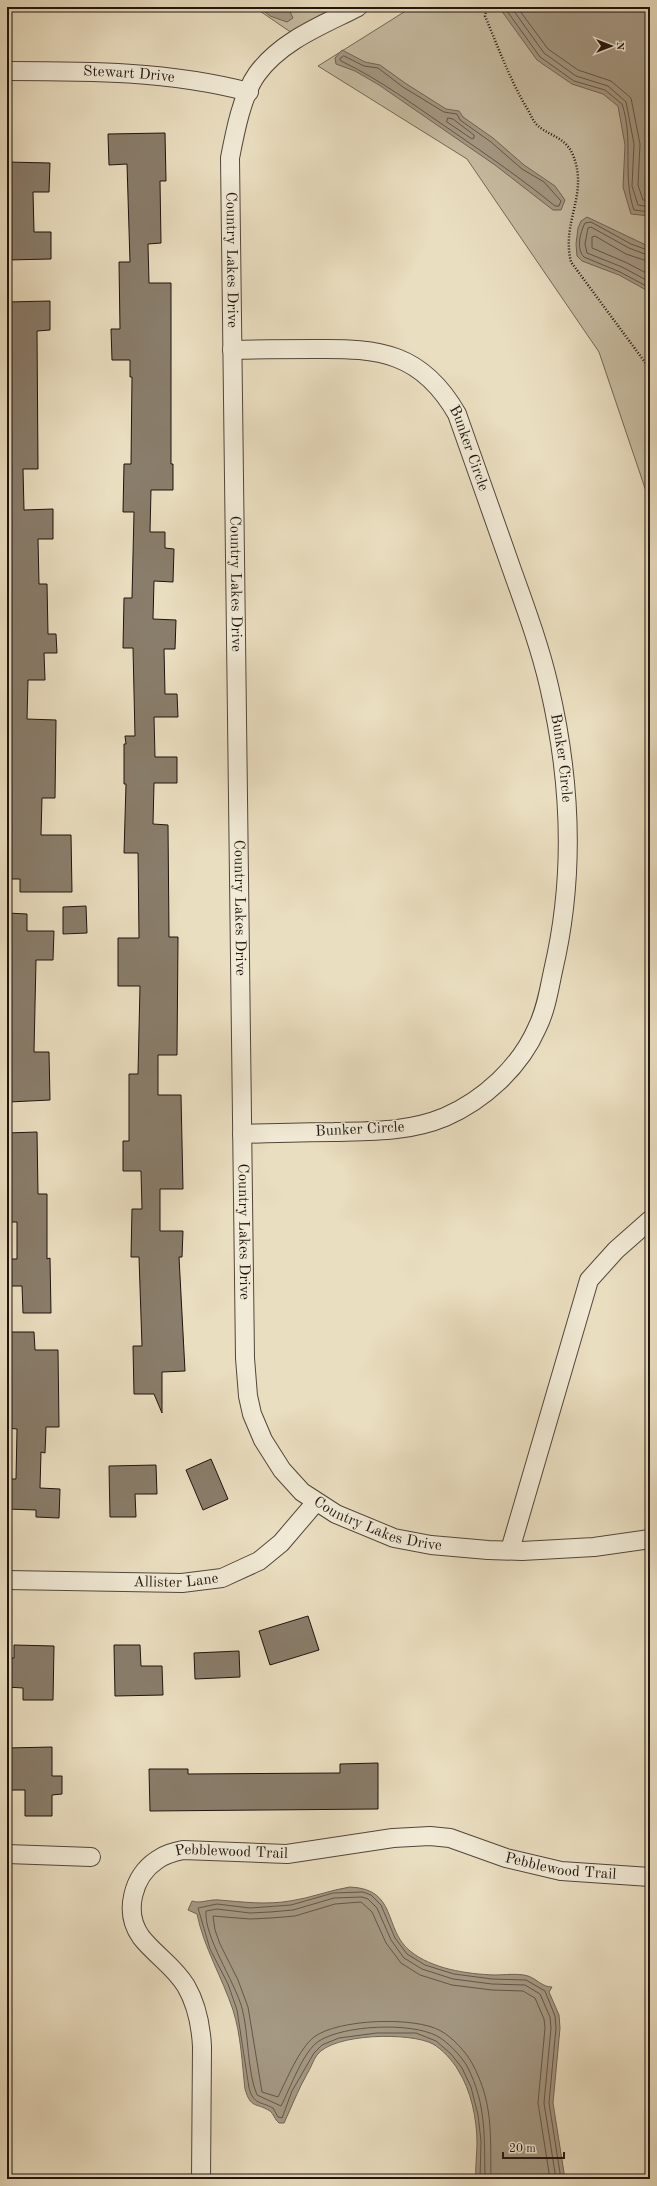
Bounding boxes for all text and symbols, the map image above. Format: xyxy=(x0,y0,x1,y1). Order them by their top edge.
north arrow xyxy=(591,26,631,66)
text: N xyxy=(614,42,625,51)
street label: Stewart Drive xyxy=(83,64,176,85)
street label: Country Lakes Drive xyxy=(223,192,240,328)
street label: Bunker Circle xyxy=(446,403,491,493)
street label: Country Lakes Drive xyxy=(227,516,244,652)
street label: Bunker Circle xyxy=(548,712,574,803)
street label: Country Lakes Drive xyxy=(231,839,248,976)
street label: Bunker Circle xyxy=(315,1120,405,1140)
street label: Country Lakes Drive xyxy=(235,1163,252,1300)
street label: Country Lakes Drive xyxy=(311,1494,442,1553)
street label: Allister Lane xyxy=(133,1571,219,1590)
street label: Pebblewood Trail xyxy=(173,1842,288,1862)
street label: Pebblewood Trail xyxy=(503,1850,617,1882)
scale bar xyxy=(503,2134,564,2160)
text: 20 m xyxy=(509,2143,536,2155)

